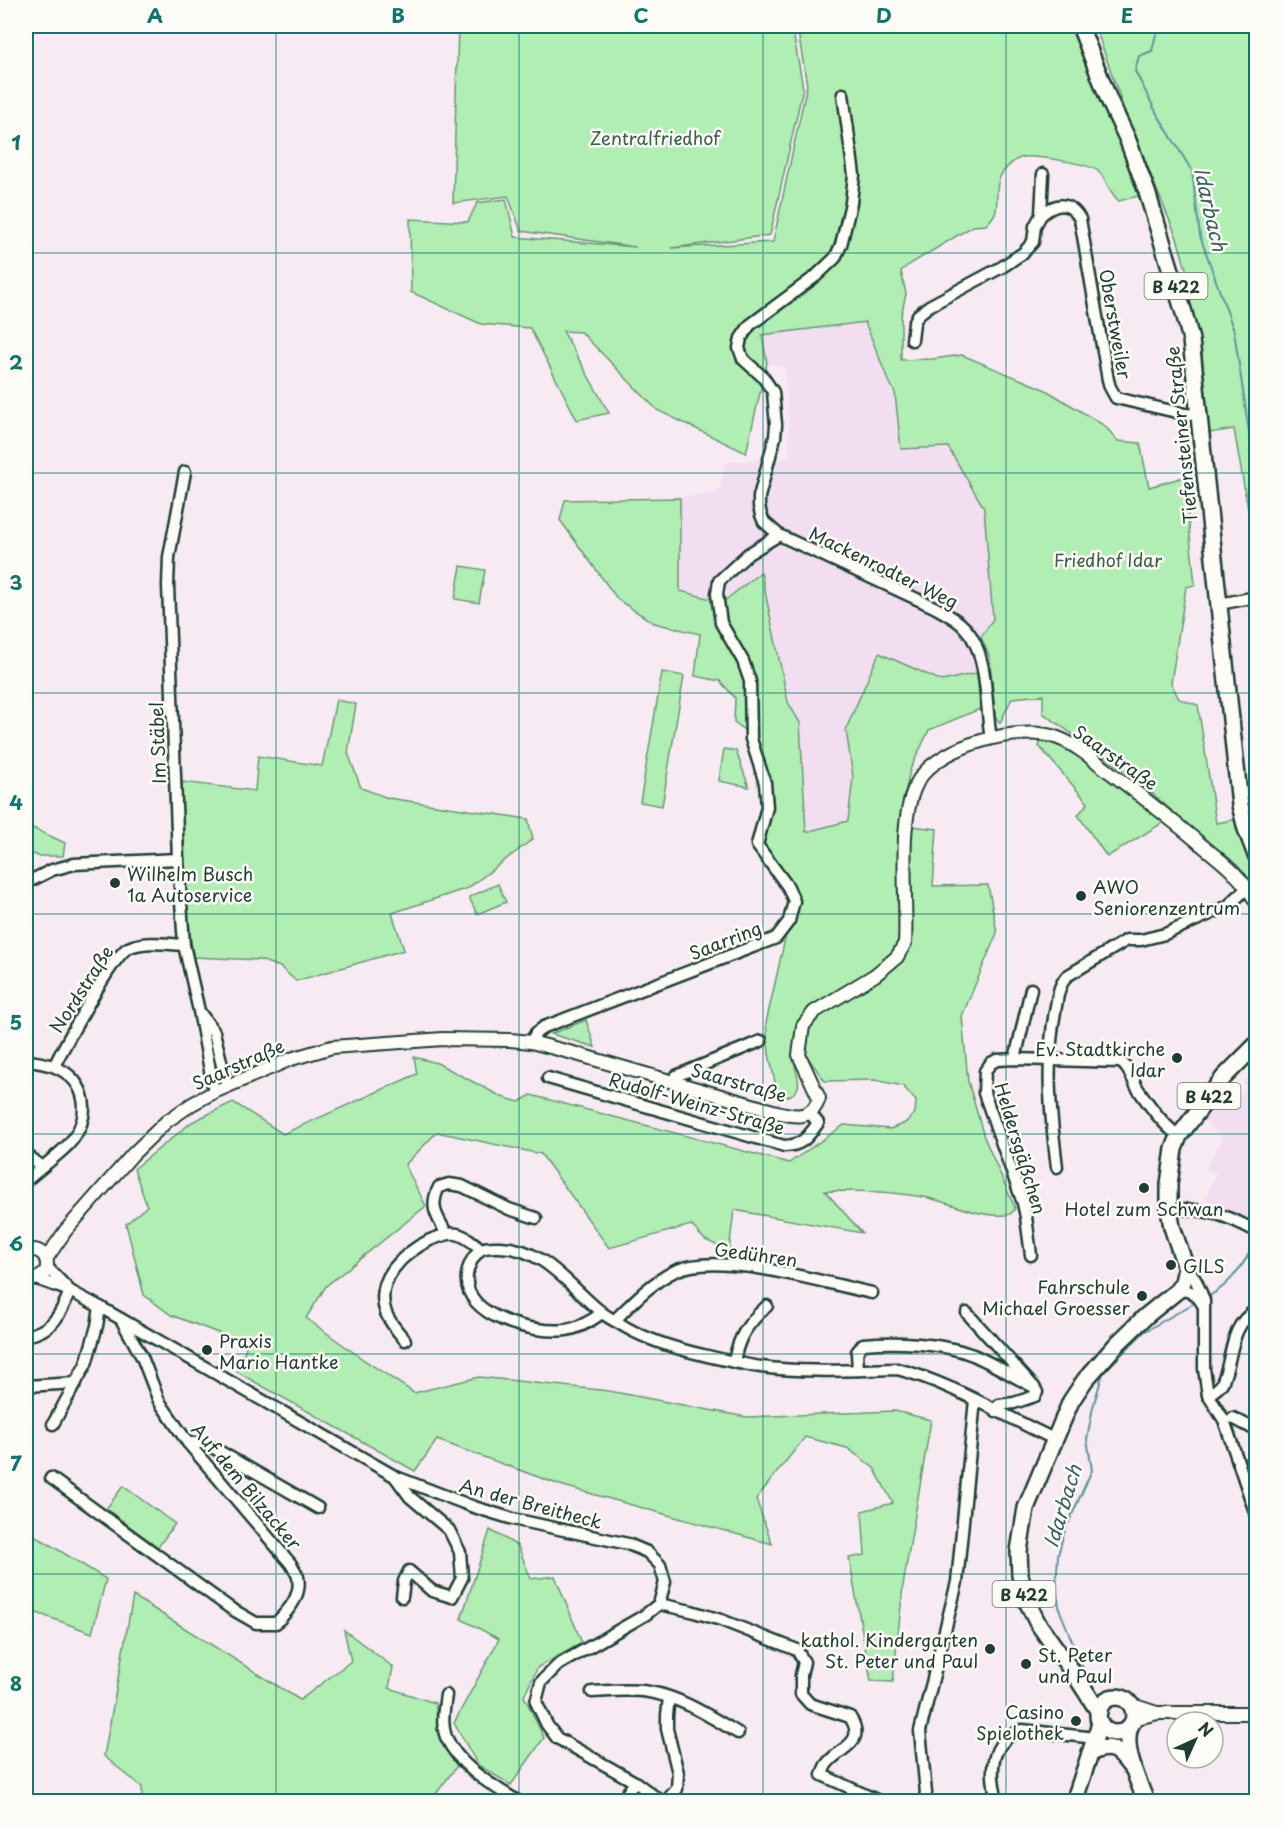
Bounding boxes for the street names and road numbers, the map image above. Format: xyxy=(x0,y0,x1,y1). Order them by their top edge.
street label: Oberstweiler xyxy=(1093,267,1139,382)
road number: B 422 xyxy=(1144,273,1208,299)
street label: Tiefensteiner Straße xyxy=(1158,345,1204,525)
street label: Mackenrodter Weg xyxy=(805,519,963,615)
street label: Im Stäbel xyxy=(142,701,172,785)
street label: Saarstraße xyxy=(1068,718,1164,796)
street label: Saarring xyxy=(685,914,765,966)
street label: Nordstraße xyxy=(42,940,120,1038)
street label: Saarstraße xyxy=(188,1032,288,1096)
street label: Saarstraße xyxy=(688,1055,790,1109)
street label: Rudolf-Weinz-Straße xyxy=(606,1065,788,1141)
street label: Heldersgäßchen xyxy=(988,1079,1054,1217)
road number: B 422 xyxy=(1178,1083,1240,1109)
street label: Gedühren xyxy=(713,1235,799,1273)
street label: Auf dem Bilzacker xyxy=(186,1417,308,1555)
street label: An der Breitheck xyxy=(457,1471,605,1535)
road number: B 422 xyxy=(992,1581,1056,1607)

